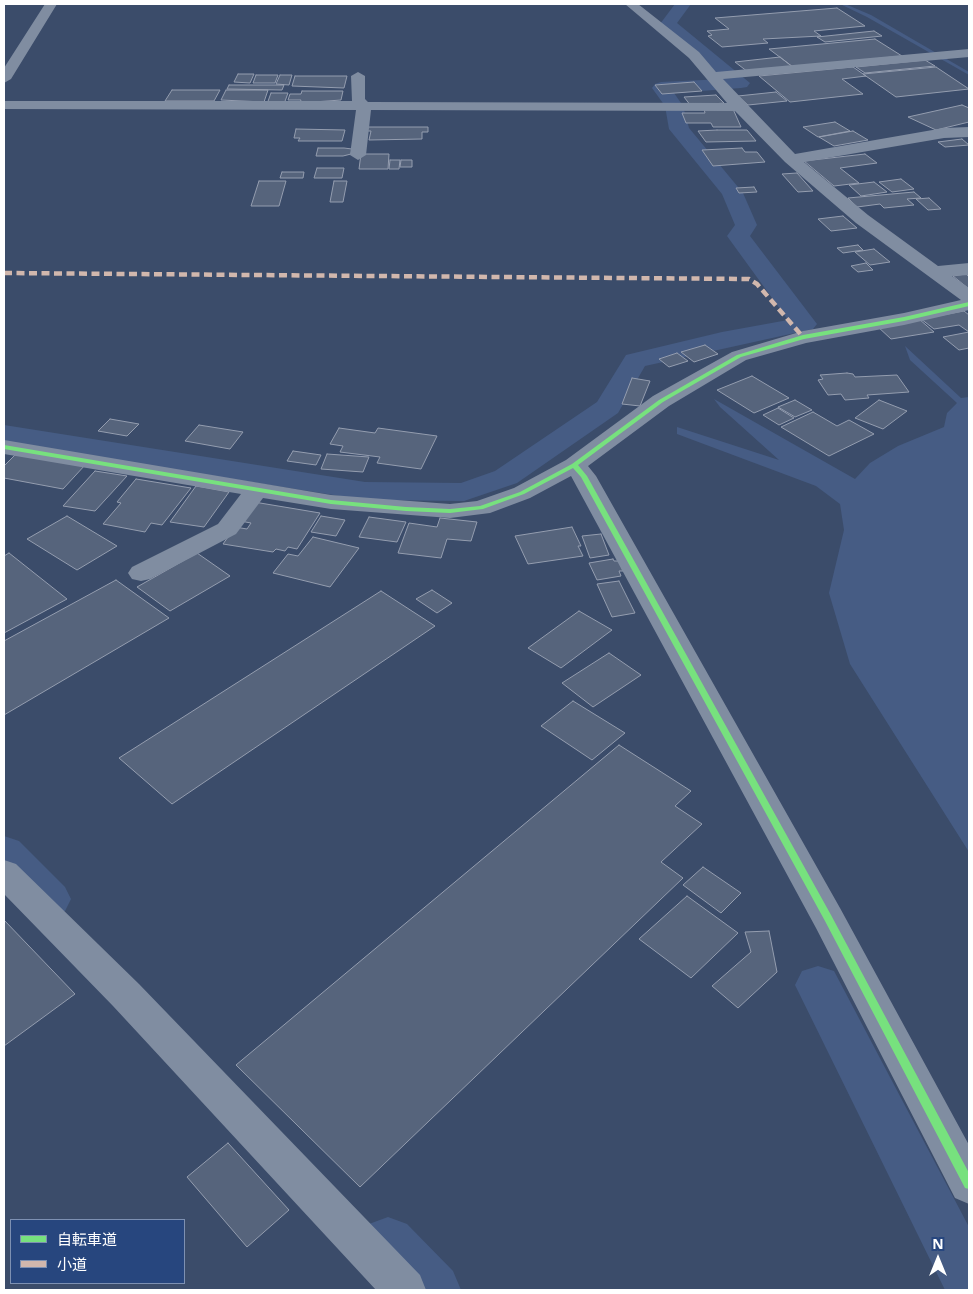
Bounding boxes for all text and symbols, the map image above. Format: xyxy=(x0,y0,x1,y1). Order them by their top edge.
legend xyxy=(10,1219,185,1284)
text: 自転車道 xyxy=(57,1229,117,1249)
north arrow xyxy=(913,1234,963,1284)
text: N xyxy=(932,1234,944,1253)
text: 小道 xyxy=(57,1254,87,1274)

